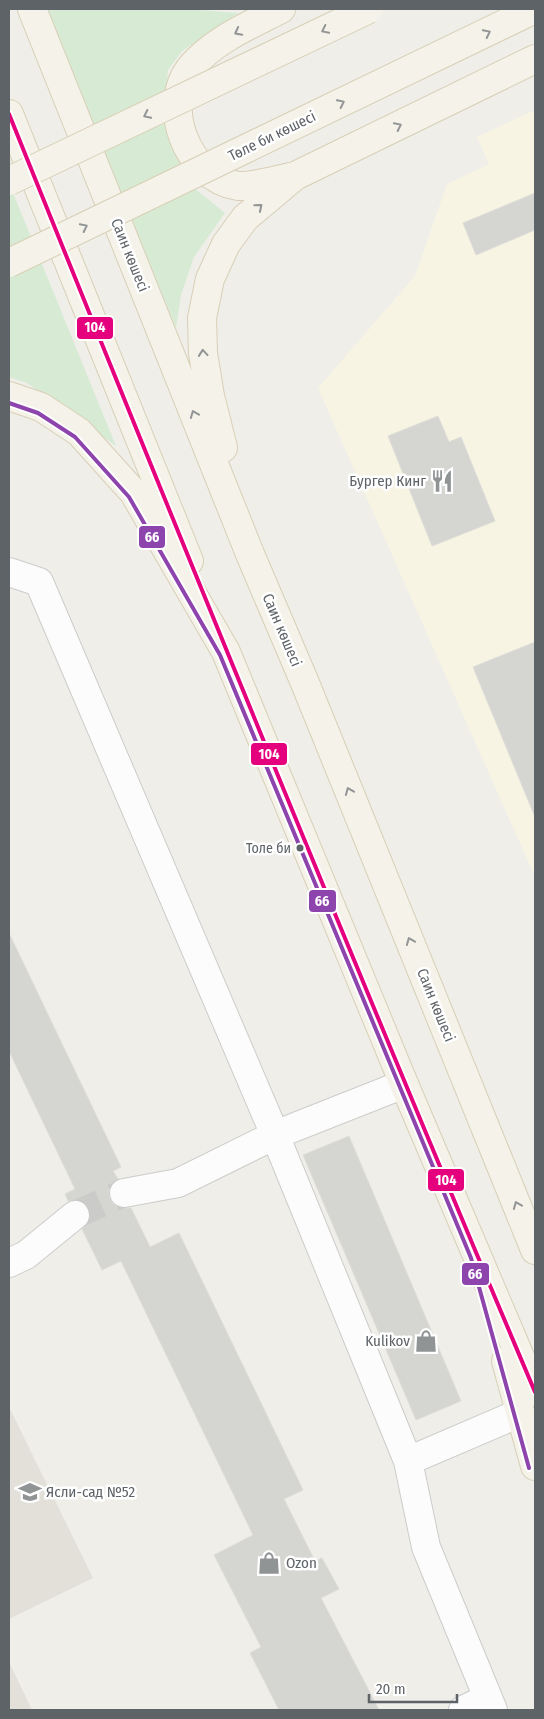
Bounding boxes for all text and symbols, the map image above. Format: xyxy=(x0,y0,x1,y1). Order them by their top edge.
one-way arrow xyxy=(321,24,330,34)
one-way arrow xyxy=(234,26,243,36)
one-way arrow xyxy=(482,28,491,39)
one-way arrow xyxy=(336,99,345,109)
street label: Төле би көшесі xyxy=(225,107,319,165)
one-way arrow xyxy=(143,109,152,119)
one-way arrow xyxy=(393,122,402,132)
one-way arrow xyxy=(253,204,262,213)
street label: Саин көшесі xyxy=(107,216,153,294)
one-way arrow xyxy=(79,223,88,233)
line badge: 104 xyxy=(76,316,114,340)
text: 104 xyxy=(85,319,105,336)
one-way arrow xyxy=(198,349,209,357)
one-way arrow xyxy=(189,410,200,419)
restaurant icon: Бургер Кинг xyxy=(429,468,455,494)
place label: Бургер Кинг xyxy=(349,472,426,490)
line badge: 66 xyxy=(138,525,166,549)
text: 66 xyxy=(145,529,159,546)
street label: Саин көшесі xyxy=(259,591,305,669)
line badge: 104 xyxy=(250,742,288,766)
text: 104 xyxy=(259,746,279,763)
one-way arrow xyxy=(344,787,355,796)
place label: Толе би xyxy=(246,840,291,857)
marker: Толе би xyxy=(295,843,305,853)
line badge: 66 xyxy=(308,889,337,913)
text: 66 xyxy=(315,893,329,910)
one-way arrow xyxy=(406,937,416,946)
street label: Саин көшесі xyxy=(413,966,459,1044)
line badge: 104 xyxy=(427,1168,465,1192)
text: 104 xyxy=(436,1172,456,1189)
one-way arrow xyxy=(513,1201,524,1210)
line badge: 66 xyxy=(461,1262,490,1286)
text: 66 xyxy=(468,1266,482,1283)
shop icon: Kulikov xyxy=(413,1328,439,1354)
place label: Kulikov xyxy=(365,1332,410,1350)
school or university icon: Ясли-сад №52 xyxy=(17,1479,43,1505)
place label: Ясли-сад №52 xyxy=(46,1483,135,1501)
shop icon: Ozon xyxy=(256,1550,282,1576)
place label: Ozon xyxy=(286,1554,317,1572)
scale bar xyxy=(369,1672,456,1704)
text: 20 m xyxy=(376,1680,406,1698)

